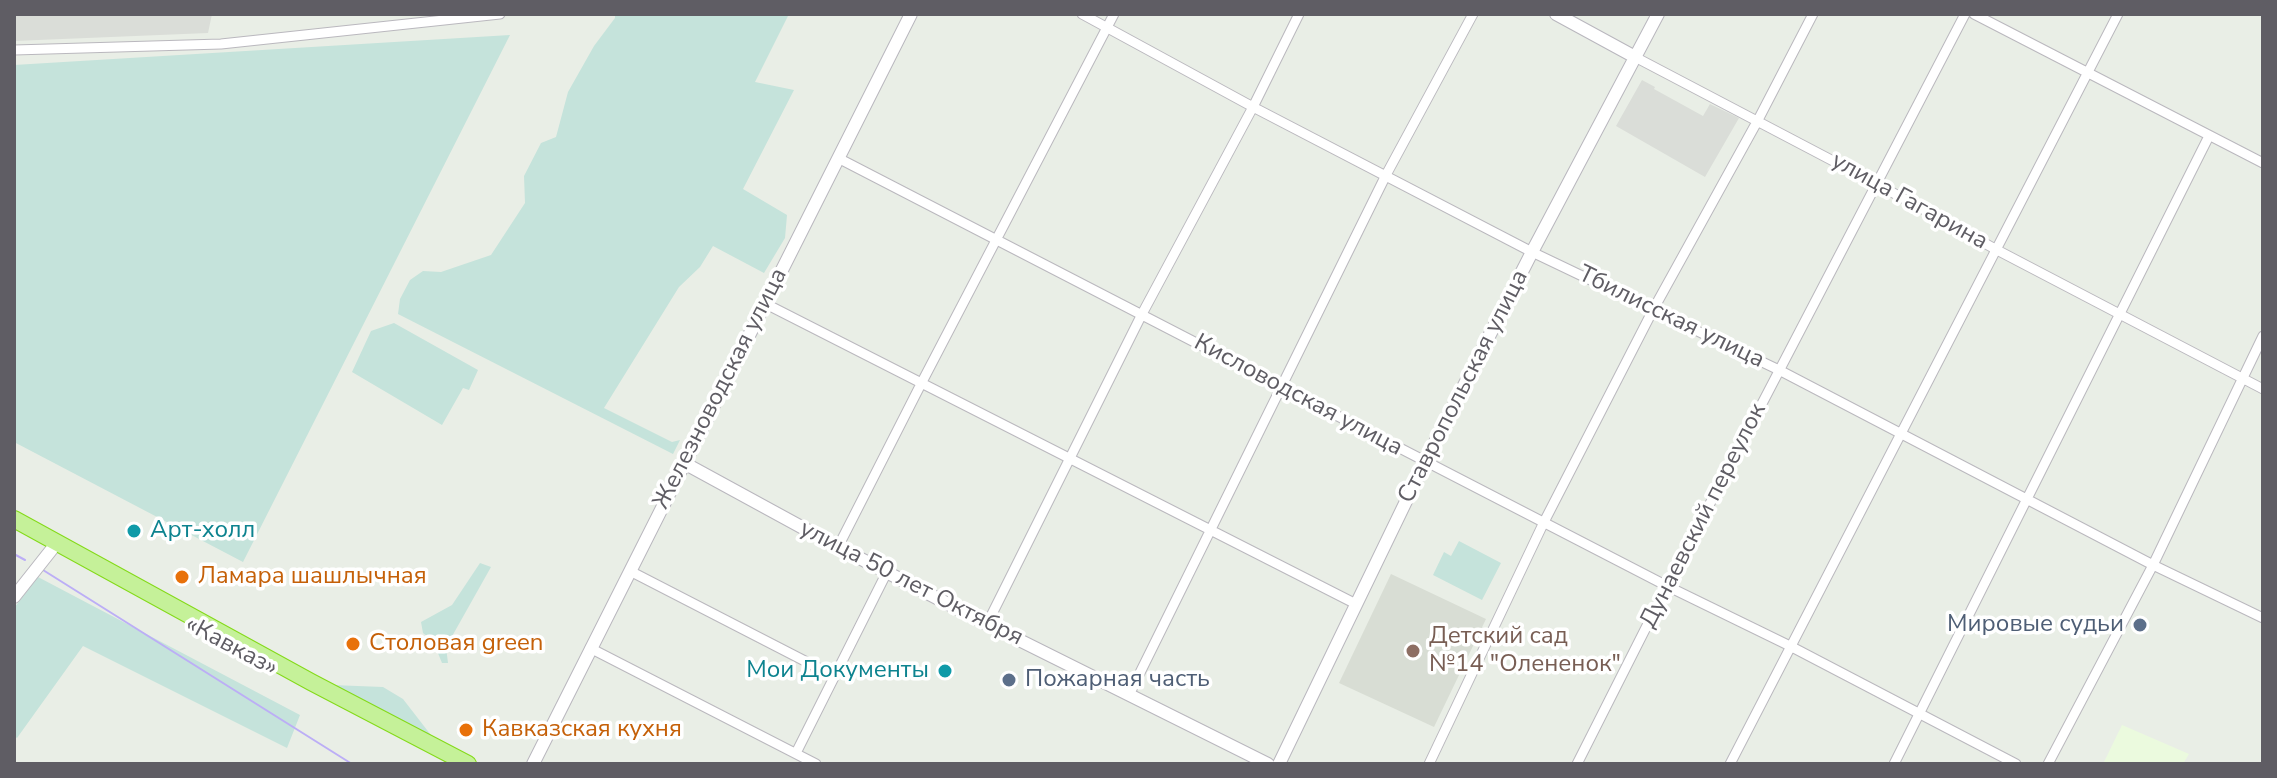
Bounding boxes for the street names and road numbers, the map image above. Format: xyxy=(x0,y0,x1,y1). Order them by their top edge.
street label: улица Гагарина xyxy=(1826,147,1992,257)
street label: Тбилисская улица xyxy=(1573,260,1769,376)
street label: Железноводская улица xyxy=(648,264,794,514)
street label: Ставропольская улица xyxy=(1393,266,1535,508)
street label: Кисловодская улица xyxy=(1189,329,1407,463)
street label: Дунаевский переулок xyxy=(1635,399,1773,633)
street label: улица 50 лет Октября xyxy=(794,515,1028,653)
street label: «Кавказ» xyxy=(180,611,282,683)

